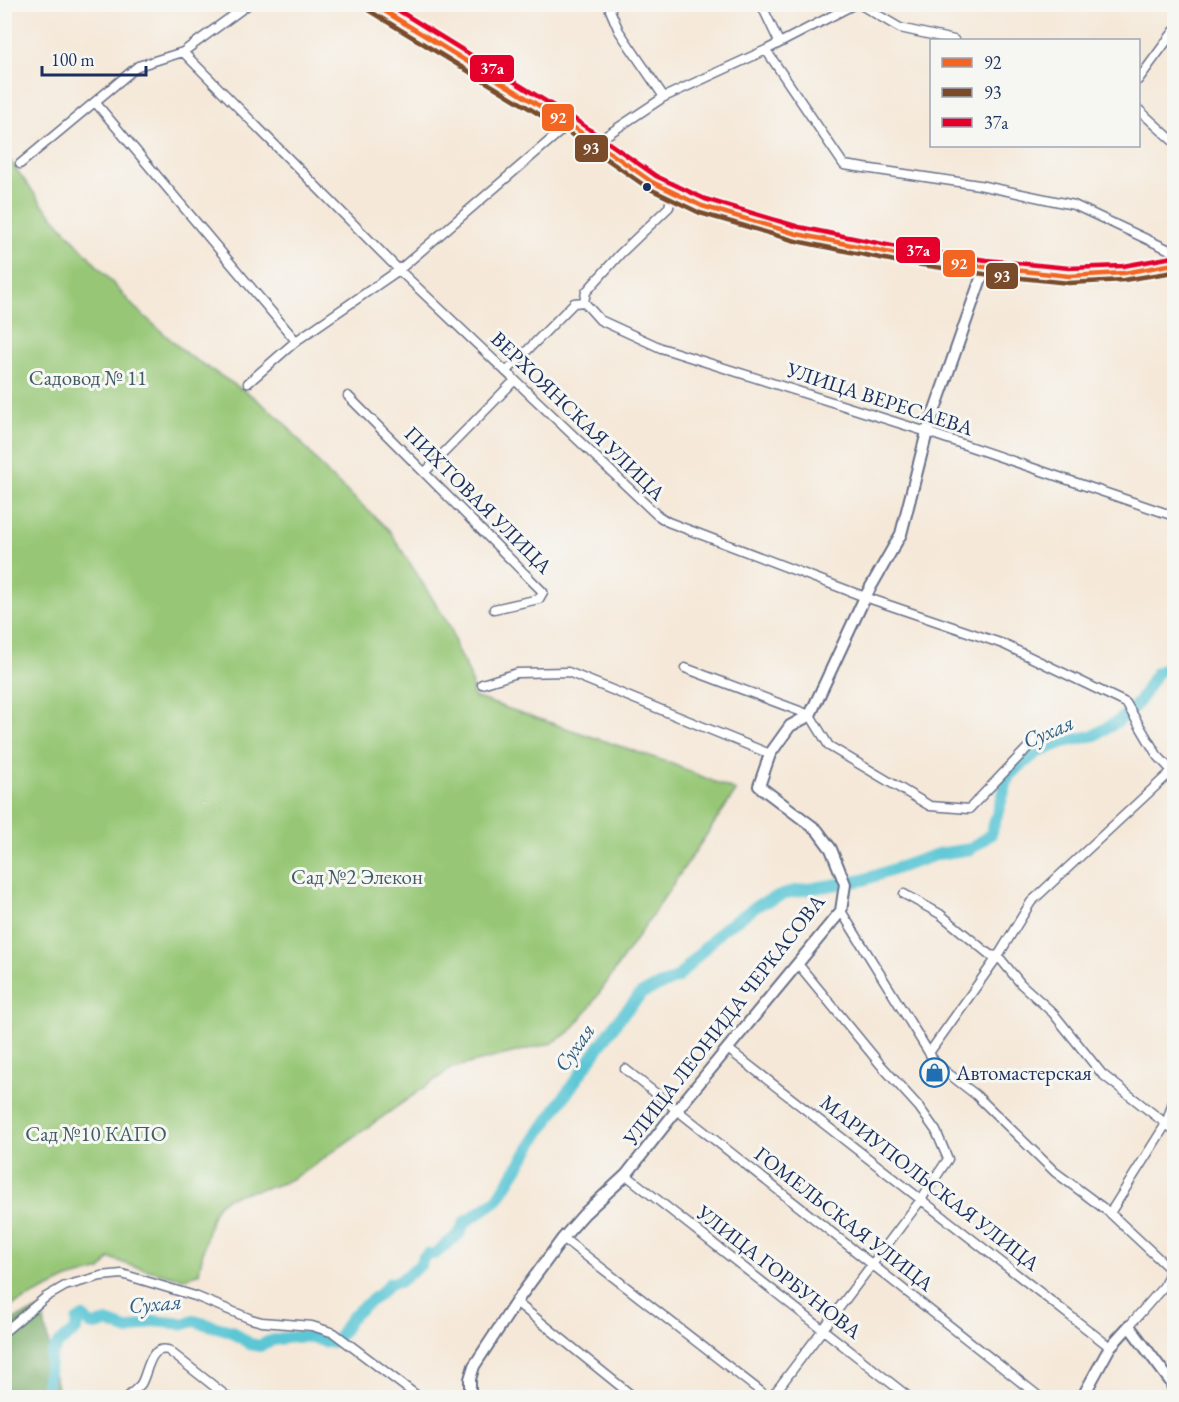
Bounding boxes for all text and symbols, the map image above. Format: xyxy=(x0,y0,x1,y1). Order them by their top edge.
scale bar xyxy=(42,39,146,77)
legend xyxy=(930,39,1140,147)
text: 100 m xyxy=(51,48,95,71)
text: 92 xyxy=(984,51,1002,74)
line badge: 37а xyxy=(469,54,515,83)
text: 37а xyxy=(480,58,505,79)
text: 93 xyxy=(984,81,1001,104)
line badge: 92 xyxy=(541,103,575,132)
text: 92 xyxy=(550,107,567,128)
text: 37а xyxy=(984,111,1009,134)
line badge: 93 xyxy=(574,134,609,163)
text: 93 xyxy=(583,138,599,159)
unlabelled marker xyxy=(641,181,653,193)
line badge: 37а xyxy=(895,236,941,264)
text: 37а xyxy=(906,240,931,261)
line badge: 92 xyxy=(942,249,976,278)
text: 92 xyxy=(951,253,968,274)
line badge: 93 xyxy=(985,262,1019,290)
text: 93 xyxy=(994,266,1010,287)
street label: ВЕРХОЯНСКАЯ УЛИЦА xyxy=(485,325,672,506)
street label: УЛИЦА ВЕРЕСАЕВА xyxy=(783,355,977,442)
park label: Садовод № 11 xyxy=(29,364,147,391)
street label: ПИХТОВАЯ УЛИЦА xyxy=(399,420,558,580)
water label: Сухая xyxy=(1018,708,1078,755)
park label: Сад №2 Элекон xyxy=(291,863,423,890)
street label: УЛИЦА ЛЕОНИДА ЧЕРКАСОВА xyxy=(616,888,831,1152)
water label: Сухая xyxy=(547,1017,602,1077)
shop icon: Автомастерская xyxy=(919,1057,951,1089)
place label: Автомастерская xyxy=(955,1059,1092,1086)
street label: МАРИУПОЛЬСКАЯ УЛИЦА xyxy=(815,1088,1046,1277)
park label: Сад №10 КАПО xyxy=(25,1120,167,1147)
street label: ГОМЕЛЬСКАЯ УЛИЦА xyxy=(749,1140,940,1297)
street label: УЛИЦА ГОРБУНОВА xyxy=(690,1198,868,1345)
water label: Сухая xyxy=(127,1287,183,1320)

